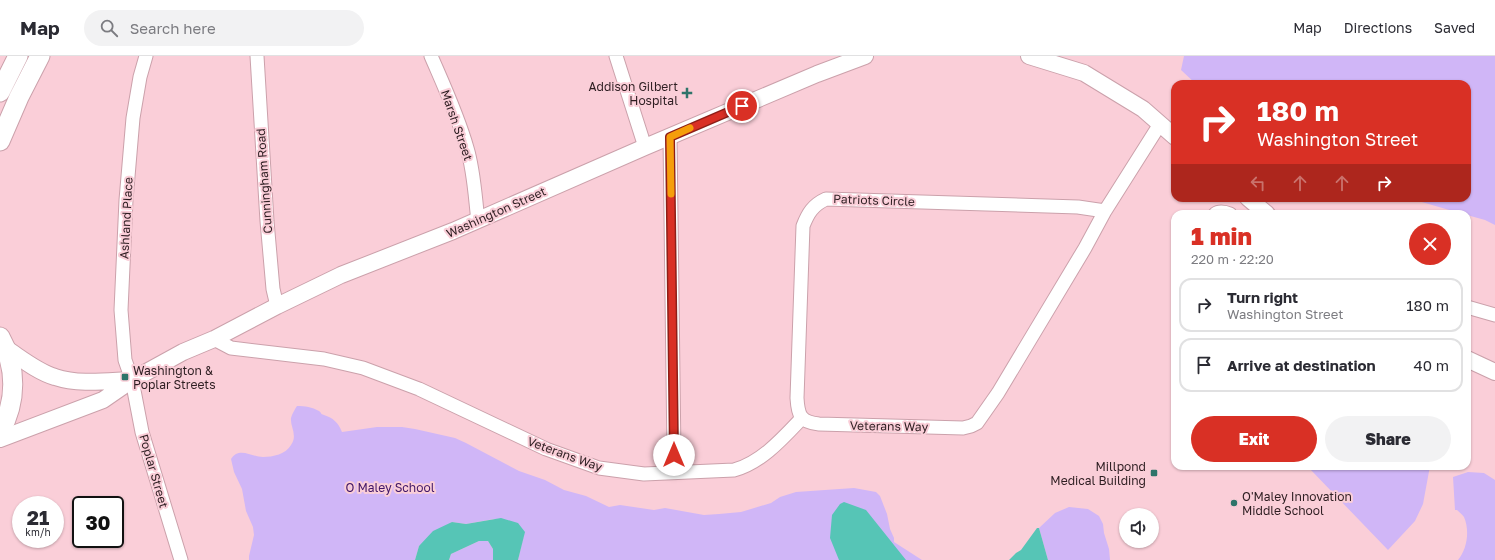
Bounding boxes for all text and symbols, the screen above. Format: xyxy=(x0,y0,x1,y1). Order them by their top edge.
search box xyxy=(84,10,364,46)
text: Map xyxy=(20,16,60,39)
icon: search xyxy=(98,17,120,39)
text: Search here xyxy=(130,19,216,37)
text: Map xyxy=(1293,19,1322,36)
text: Directions xyxy=(1344,19,1412,36)
text: Saved xyxy=(1434,19,1475,36)
place label: Addison Gilbert Hospital xyxy=(589,79,678,108)
marker: Addison Gilbert Hospital xyxy=(681,87,693,99)
street label: Marsh Street xyxy=(438,88,476,163)
pin xyxy=(725,89,759,123)
text: 180 m xyxy=(1257,94,1339,127)
icon: arrive xyxy=(731,95,753,117)
icon: right xyxy=(1191,96,1243,148)
street label: Cunningham Road xyxy=(253,128,275,234)
text: Washington Street xyxy=(1257,128,1418,150)
icon: left xyxy=(1247,172,1269,194)
icon: ahead xyxy=(1289,172,1311,194)
icon: ahead xyxy=(1331,172,1353,194)
icon: right xyxy=(1373,172,1395,194)
street label: Ashland Place xyxy=(116,177,136,259)
street label: Washington Street xyxy=(444,183,548,241)
street label: Patriots Circle xyxy=(833,191,915,209)
text: 1 min xyxy=(1191,221,1252,250)
button: close xyxy=(1409,223,1451,265)
text: 220 m · 22:20 xyxy=(1191,251,1274,267)
text: Turn right xyxy=(1227,288,1298,306)
icon: right xyxy=(1193,294,1215,316)
text: 180 m xyxy=(1406,296,1449,314)
text: Washington Street xyxy=(1227,306,1343,322)
icon: arrive xyxy=(1193,354,1215,376)
text: Arrive at destination xyxy=(1227,356,1376,374)
text: 40 m xyxy=(1414,356,1449,374)
place label: Washington & Poplar Streets xyxy=(133,363,216,392)
marker: Washington & Poplar Streets xyxy=(120,372,130,382)
button: Exit xyxy=(1191,416,1317,462)
button: Share xyxy=(1325,416,1451,462)
street label: Veterans Way xyxy=(850,418,929,434)
street label: Poplar Street xyxy=(136,432,172,510)
street label: Veterans Way xyxy=(526,434,605,475)
position arrow xyxy=(653,434,695,476)
place label: Millpond Medical Building xyxy=(1050,459,1146,488)
marker: Millpond Medical Building xyxy=(1149,468,1159,478)
park label: O Maley School xyxy=(346,480,435,495)
place label: O'Maley Innovation Middle School xyxy=(1242,489,1352,518)
speed limit sign: 30 xyxy=(72,496,124,548)
marker: O'Maley Innovation Middle School xyxy=(1229,498,1239,508)
text: 21 xyxy=(27,505,49,529)
map controls xyxy=(1119,508,1159,548)
button: sound xyxy=(1119,508,1159,548)
text: km/h xyxy=(25,526,51,538)

